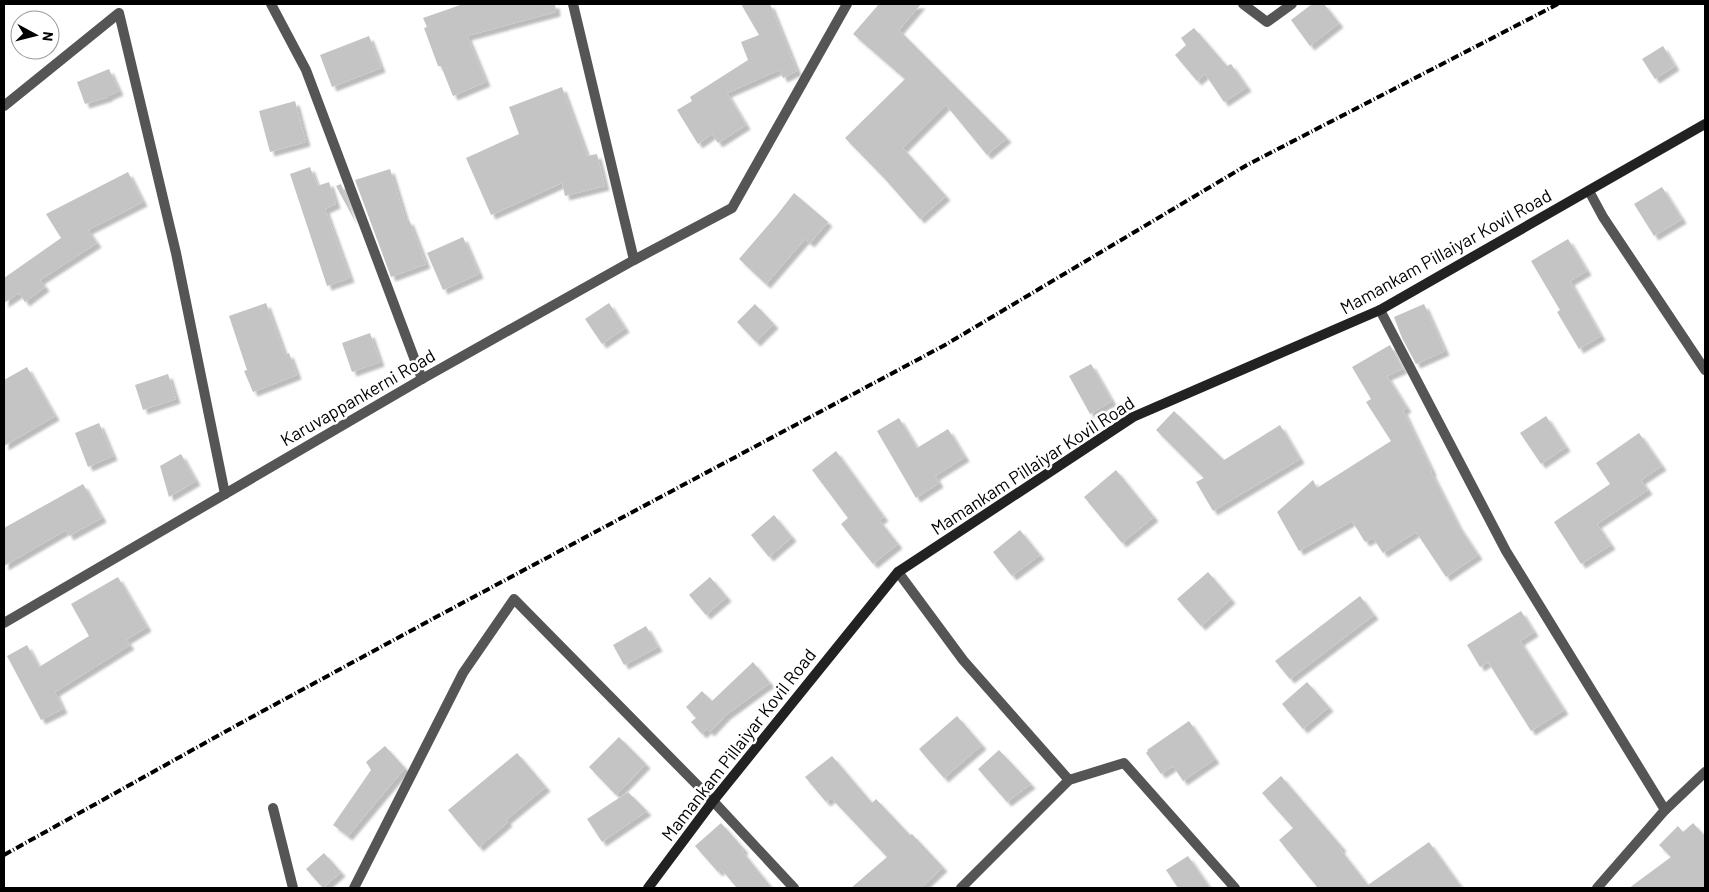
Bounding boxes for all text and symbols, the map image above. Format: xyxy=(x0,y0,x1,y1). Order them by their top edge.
north arrow xyxy=(10,10,60,60)
text: N xyxy=(39,31,57,42)
street label: Mamankam Pillaiyar Kovil Road xyxy=(1336,184,1555,318)
street label: Karuvappankerni Road xyxy=(276,344,439,450)
street label: Mamankam Pillaiyar Kovil Road xyxy=(927,391,1138,539)
street label: Mamankam Pillaiyar Kovil Road xyxy=(656,644,820,845)

